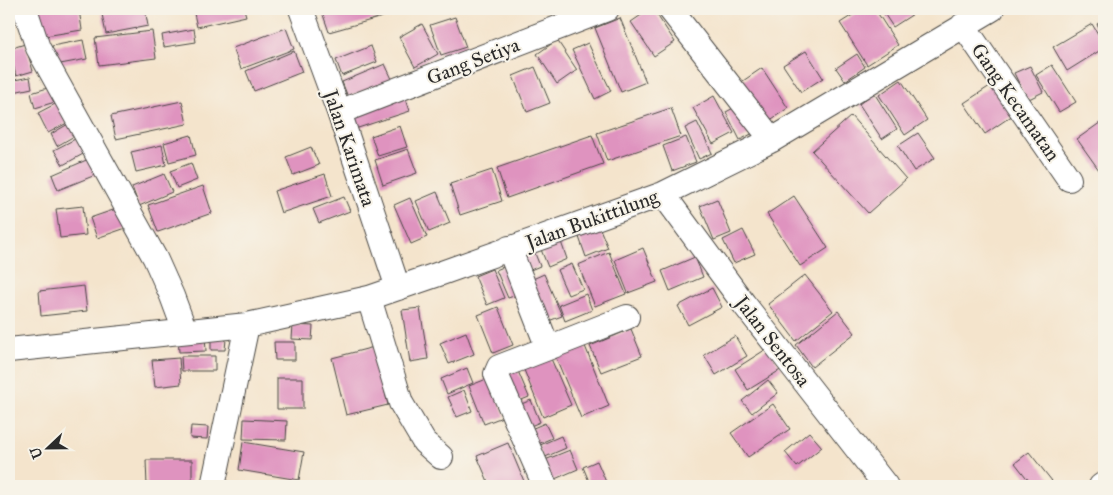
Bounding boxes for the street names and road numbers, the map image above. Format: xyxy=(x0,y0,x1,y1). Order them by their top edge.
street label: Gang Setiya xyxy=(423,32,524,91)
street label: Gang Kecamatan xyxy=(966,38,1066,166)
street label: Jalan Karimata xyxy=(317,85,381,210)
street label: Jalan Bukittilung xyxy=(521,184,663,256)
street label: Jalan Sentosa xyxy=(728,289,816,392)

